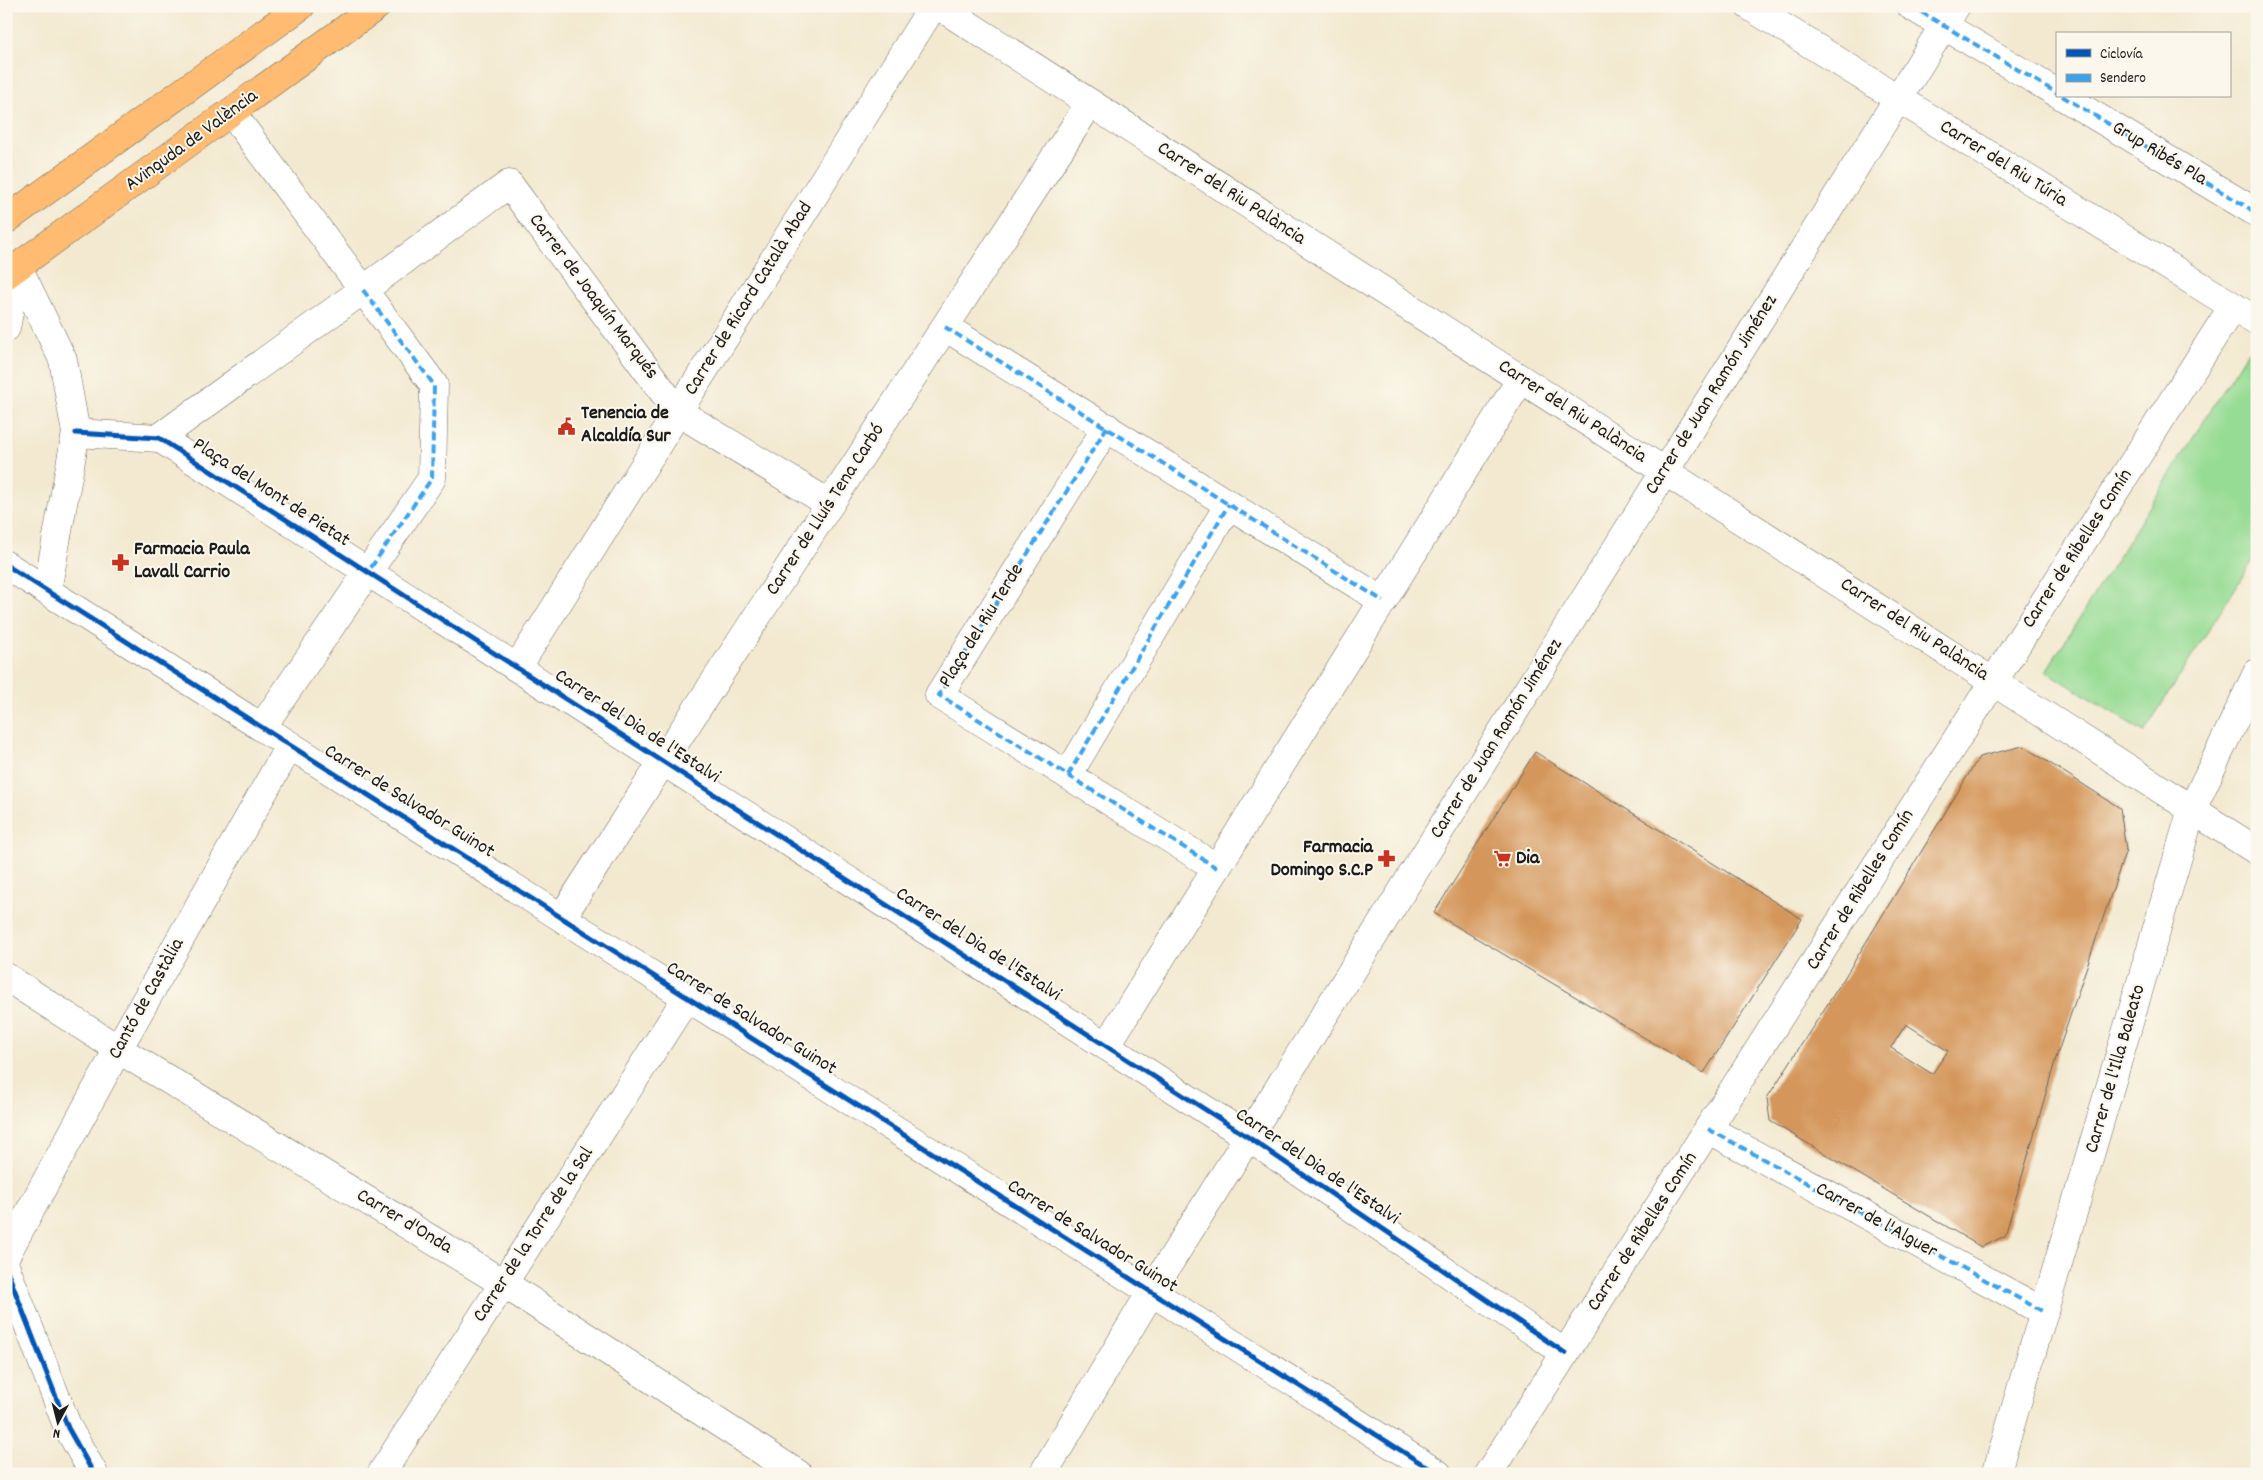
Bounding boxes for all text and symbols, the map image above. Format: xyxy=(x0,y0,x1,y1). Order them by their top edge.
legend xyxy=(2056,32,2230,98)
text: Ciclovía xyxy=(2100,44,2143,66)
text: Sendero xyxy=(2100,68,2146,90)
street label: Avinguda de València xyxy=(120,83,265,199)
street label: Carrer del Riu Túria xyxy=(1934,113,2073,215)
street label: Grup Ribés Pla xyxy=(2106,114,2213,194)
street label: Carrer del Riu Palància xyxy=(1151,135,1311,253)
street label: Carrer de Ricard Català Abad xyxy=(678,197,820,401)
street label: Carrer de Joaquín Marqués xyxy=(521,208,665,386)
street label: Carrer de Juan Ramón Jiménez xyxy=(1639,289,1785,500)
street label: Carrer del Riu Palància xyxy=(1492,353,1652,471)
place label: Tenencia de Alcaldía Sur xyxy=(581,400,671,451)
public building icon: Tenencia de Alcaldía Sur xyxy=(557,416,577,436)
street label: Carrer de Lluís Tena Carbó xyxy=(760,418,892,602)
street label: Plaça del Mont de Pietat xyxy=(187,431,355,555)
street label: Carrer de Ribelles Comín xyxy=(2016,464,2140,634)
place label: Farmacia Paula Lavall Carrio xyxy=(134,536,250,587)
pharmacy icon: Farmacia Paula Lavall Carrio xyxy=(110,552,130,572)
street label: Plaça del Riu Terde xyxy=(933,558,1032,694)
street label: Carrer del Riu Palància xyxy=(1834,571,1994,689)
street label: Carrer de Juan Ramón Jiménez xyxy=(1424,633,1570,844)
street label: Carrer del Dia de l'Estalvi xyxy=(549,663,726,791)
street label: Carrer de Salvador Guinot xyxy=(318,738,500,866)
street label: Carrer de Ribelles Comín xyxy=(1800,804,1922,976)
place label: Farmacia Domingo S.C.P xyxy=(1270,834,1374,885)
place label: Dia xyxy=(1516,845,1540,873)
pharmacy icon: Farmacia Domingo S.C.P xyxy=(1377,849,1397,869)
supermarket icon: Dia xyxy=(1492,849,1512,869)
street label: Carrer del Dia de l'Estalvi xyxy=(890,881,1067,1009)
street label: Cantó de Castàlia xyxy=(102,933,192,1065)
street label: Carrer de Salvador Guinot xyxy=(660,955,842,1083)
street label: Carrer de l'Illa Baleato xyxy=(2079,981,2153,1157)
street label: Carrer del Dia de l'Estalvi xyxy=(1229,1101,1405,1233)
street label: Carrer de la Torre de la Sal xyxy=(467,1142,601,1328)
street label: Carrer de Ribelles Comín xyxy=(1581,1147,1705,1317)
street label: Carrer de Salvador Guinot xyxy=(1001,1173,1183,1301)
street label: Carrer de l'Alguer xyxy=(1810,1176,1943,1266)
street label: Carrer d'Onda xyxy=(351,1182,458,1262)
north arrow xyxy=(32,1398,82,1448)
text: N xyxy=(52,1423,61,1443)

